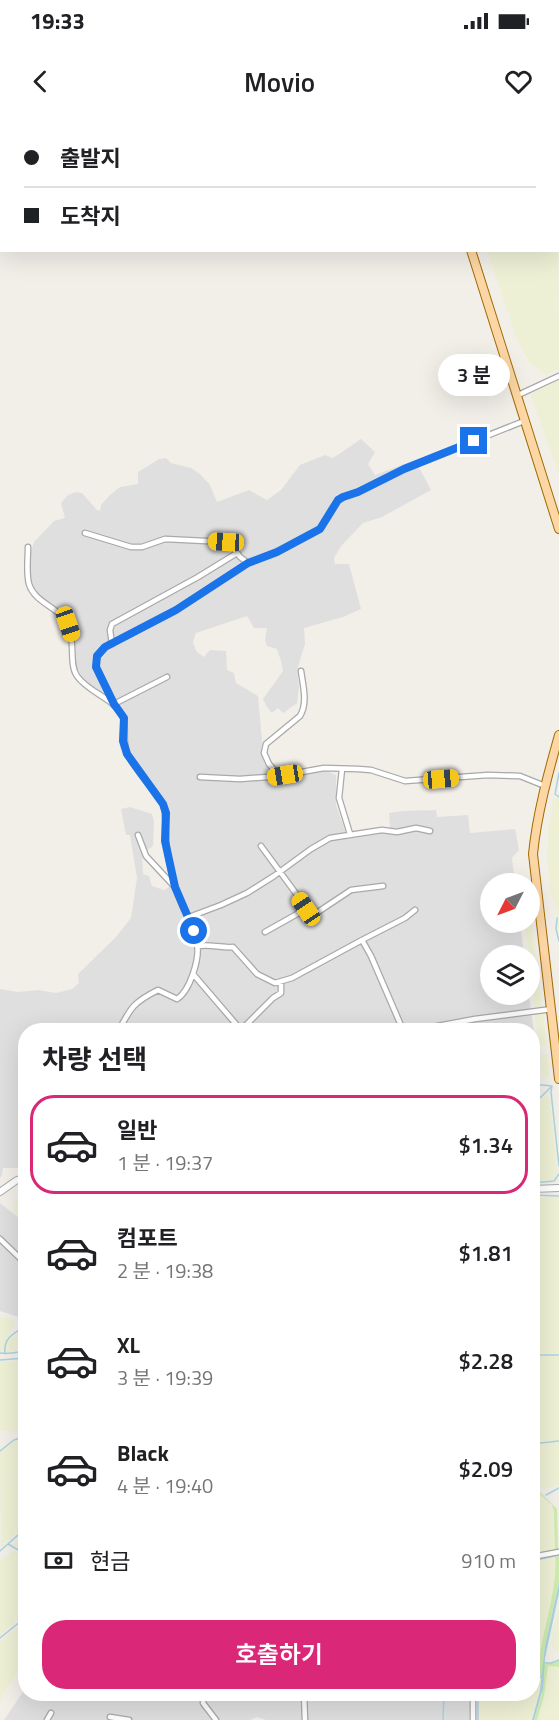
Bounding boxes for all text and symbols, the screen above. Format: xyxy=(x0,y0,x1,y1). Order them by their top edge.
text: 19:33 xyxy=(30,4,85,38)
text: Movio xyxy=(244,61,315,102)
icon: back xyxy=(24,65,57,98)
icon: heart xyxy=(502,65,535,98)
text: 출발지 xyxy=(60,141,121,175)
text: 도착지 xyxy=(60,199,121,233)
callout: 3 분 xyxy=(438,354,510,396)
text: 3 분 xyxy=(457,359,491,390)
route end xyxy=(460,427,487,454)
car xyxy=(208,532,244,552)
car xyxy=(54,604,82,644)
car xyxy=(266,763,304,787)
car xyxy=(422,768,460,790)
north arrow xyxy=(480,873,540,933)
map controls xyxy=(480,873,540,1005)
car xyxy=(288,889,324,929)
route start xyxy=(180,917,207,944)
button: layers xyxy=(480,945,540,1005)
text: 차량 선택 xyxy=(42,1038,147,1079)
text: 일반 xyxy=(117,1113,157,1147)
icon: car xyxy=(45,1118,99,1172)
text: $1.34 xyxy=(458,1128,513,1162)
text: 1 분 · 19:37 xyxy=(117,1147,213,1178)
text: 컴포트 xyxy=(117,1221,178,1255)
icon: car xyxy=(45,1226,99,1280)
text: $1.81 xyxy=(458,1236,513,1270)
text: 2 분 · 19:38 xyxy=(117,1255,213,1286)
text: XL xyxy=(117,1328,140,1362)
icon: car xyxy=(45,1334,99,1388)
text: $2.28 xyxy=(458,1344,513,1378)
text: 3 분 · 19:39 xyxy=(117,1362,213,1393)
text: Black xyxy=(117,1436,169,1470)
icon: car xyxy=(45,1442,99,1496)
text: $2.09 xyxy=(458,1452,513,1486)
text: 4 분 · 19:40 xyxy=(117,1470,213,1501)
icon: cash xyxy=(42,1544,75,1577)
text: 현금 xyxy=(90,1544,130,1578)
text: 910 m xyxy=(461,1545,516,1576)
button: 호출하기 xyxy=(42,1620,516,1689)

